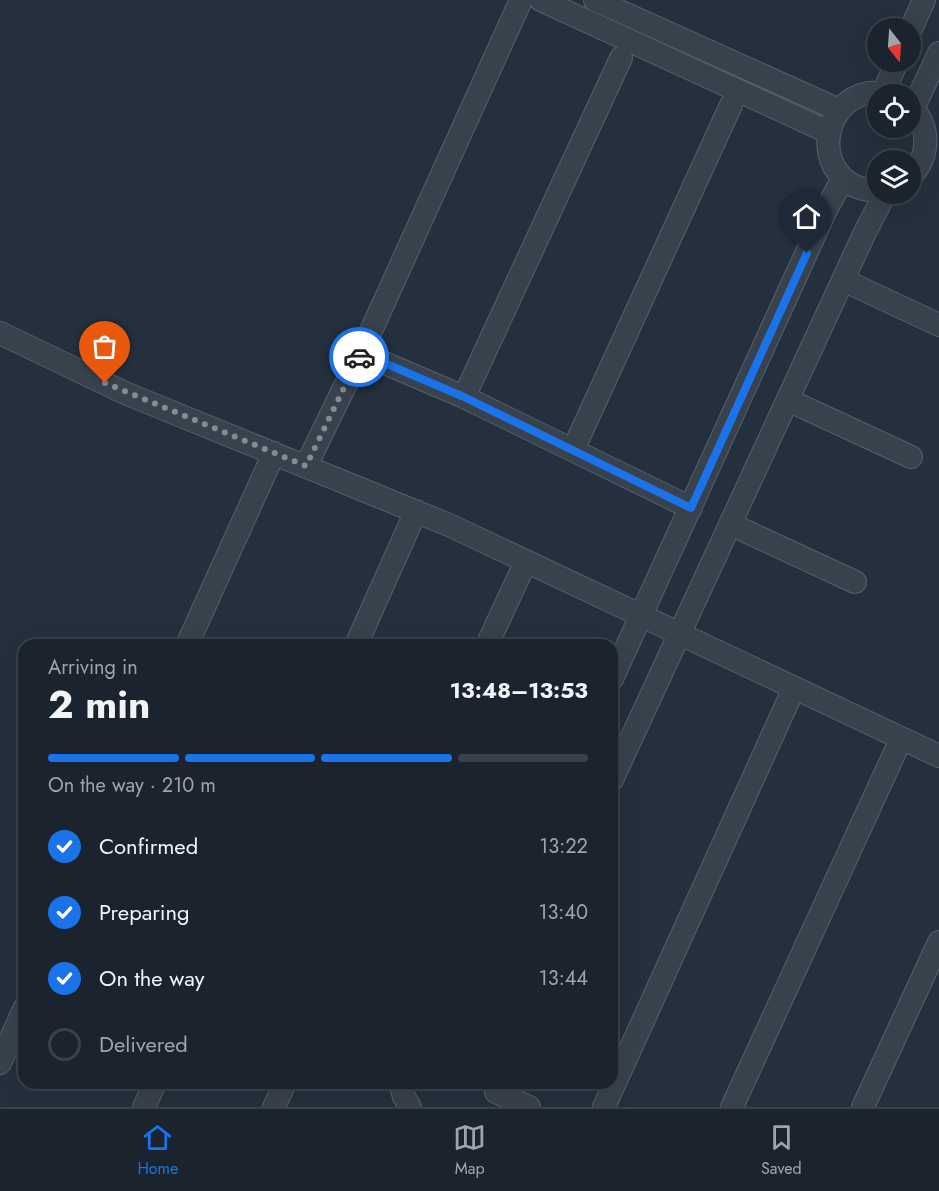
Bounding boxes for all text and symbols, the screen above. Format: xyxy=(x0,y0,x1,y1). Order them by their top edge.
north arrow xyxy=(867,18,921,72)
map controls xyxy=(867,18,921,204)
button: locate xyxy=(867,84,921,138)
button: layers xyxy=(867,150,921,204)
pin xyxy=(781,191,832,253)
icon: home xyxy=(790,200,823,233)
pin xyxy=(79,321,130,383)
courier xyxy=(329,327,389,387)
icon: bag xyxy=(88,330,121,363)
icon: car xyxy=(343,341,376,374)
text: Arriving in xyxy=(48,653,138,682)
text: 13:48–13:53 xyxy=(450,674,588,706)
text: 2 min xyxy=(48,676,150,733)
text: On the way · 210 m xyxy=(48,771,216,800)
icon: check xyxy=(48,830,81,863)
text: Confirmed xyxy=(99,830,198,862)
text: 13:22 xyxy=(539,832,588,861)
icon: check xyxy=(48,896,81,929)
text: Preparing xyxy=(99,896,190,928)
text: 13:40 xyxy=(538,898,588,927)
icon: check xyxy=(48,962,81,995)
text: On the way xyxy=(99,962,204,994)
text: 13:44 xyxy=(539,964,588,993)
text: Delivered xyxy=(99,1028,188,1060)
tab: Home xyxy=(137,1121,178,1180)
tab: Map xyxy=(453,1121,486,1180)
tab: Saved xyxy=(761,1121,802,1180)

